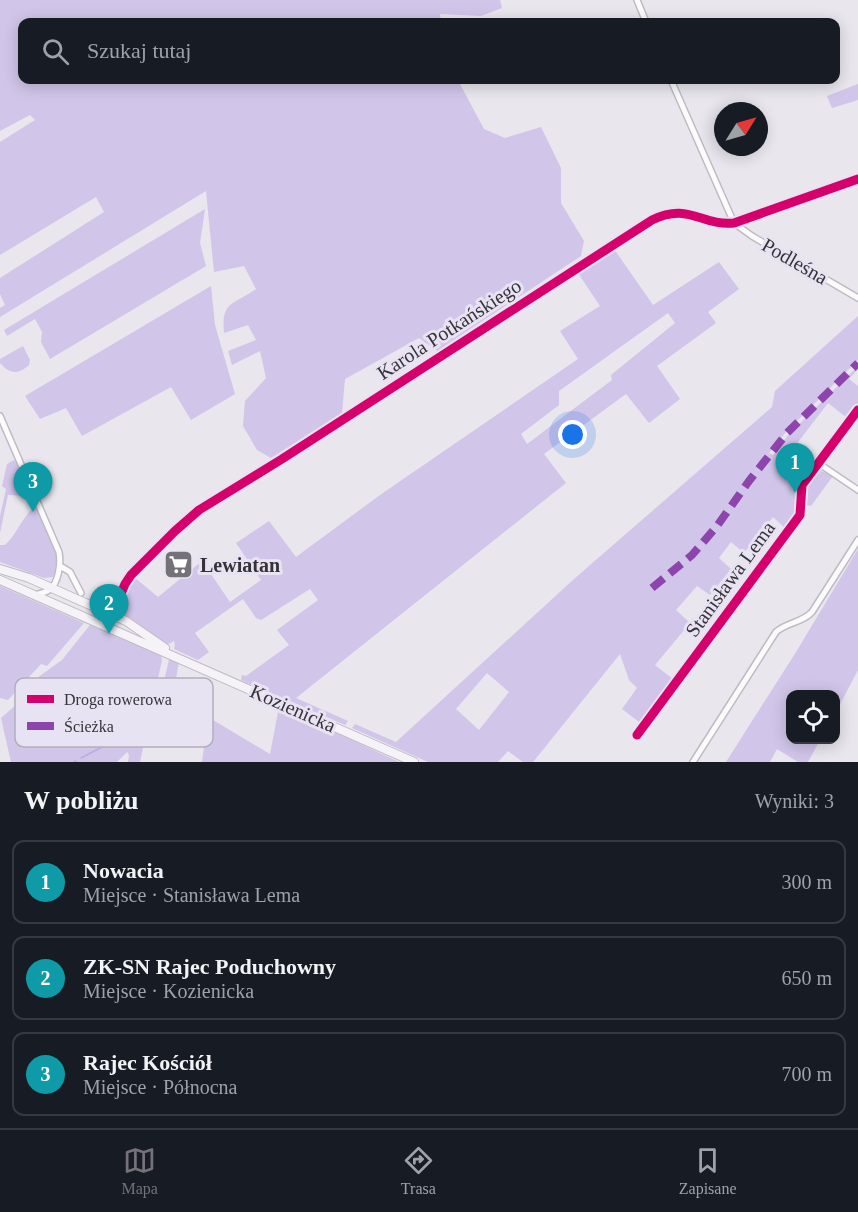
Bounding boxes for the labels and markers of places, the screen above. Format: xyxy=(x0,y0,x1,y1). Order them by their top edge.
pin: 1 xyxy=(776,444,814,493)
pin: 3 xyxy=(14,462,52,512)
supermarket icon: Lewiatan xyxy=(163,549,195,581)
place label: Lewiatan xyxy=(200,554,280,576)
pin: 2 xyxy=(90,584,128,634)

